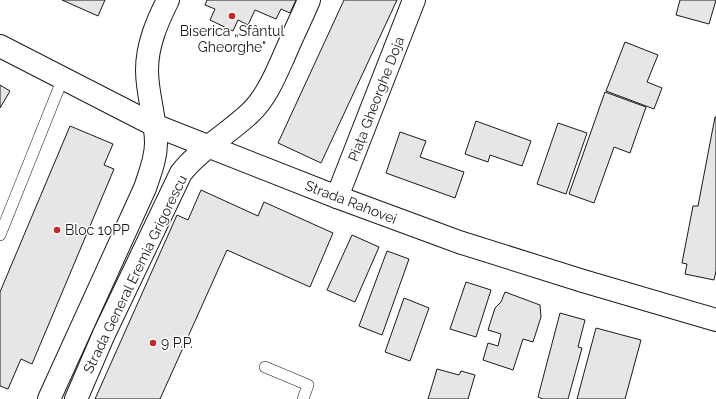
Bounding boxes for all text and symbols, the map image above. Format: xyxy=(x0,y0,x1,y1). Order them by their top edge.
marker: Biserica „Sfântul Gheorghe" xyxy=(227,11,237,21)
place label: Biserica „Sfântul Gheorghe" xyxy=(180,23,284,55)
street label: Piața Gheorghe Doja xyxy=(345,34,407,164)
street label: Strada General Eremia Grigorescu xyxy=(80,172,190,376)
street label: Strada Rahovei xyxy=(303,177,399,227)
place label: Bloc 10PP xyxy=(65,222,130,238)
marker: Bloc 10PP xyxy=(52,225,62,235)
place label: 9 P.P. xyxy=(161,335,193,351)
marker: 9 P.P. xyxy=(148,338,158,348)

